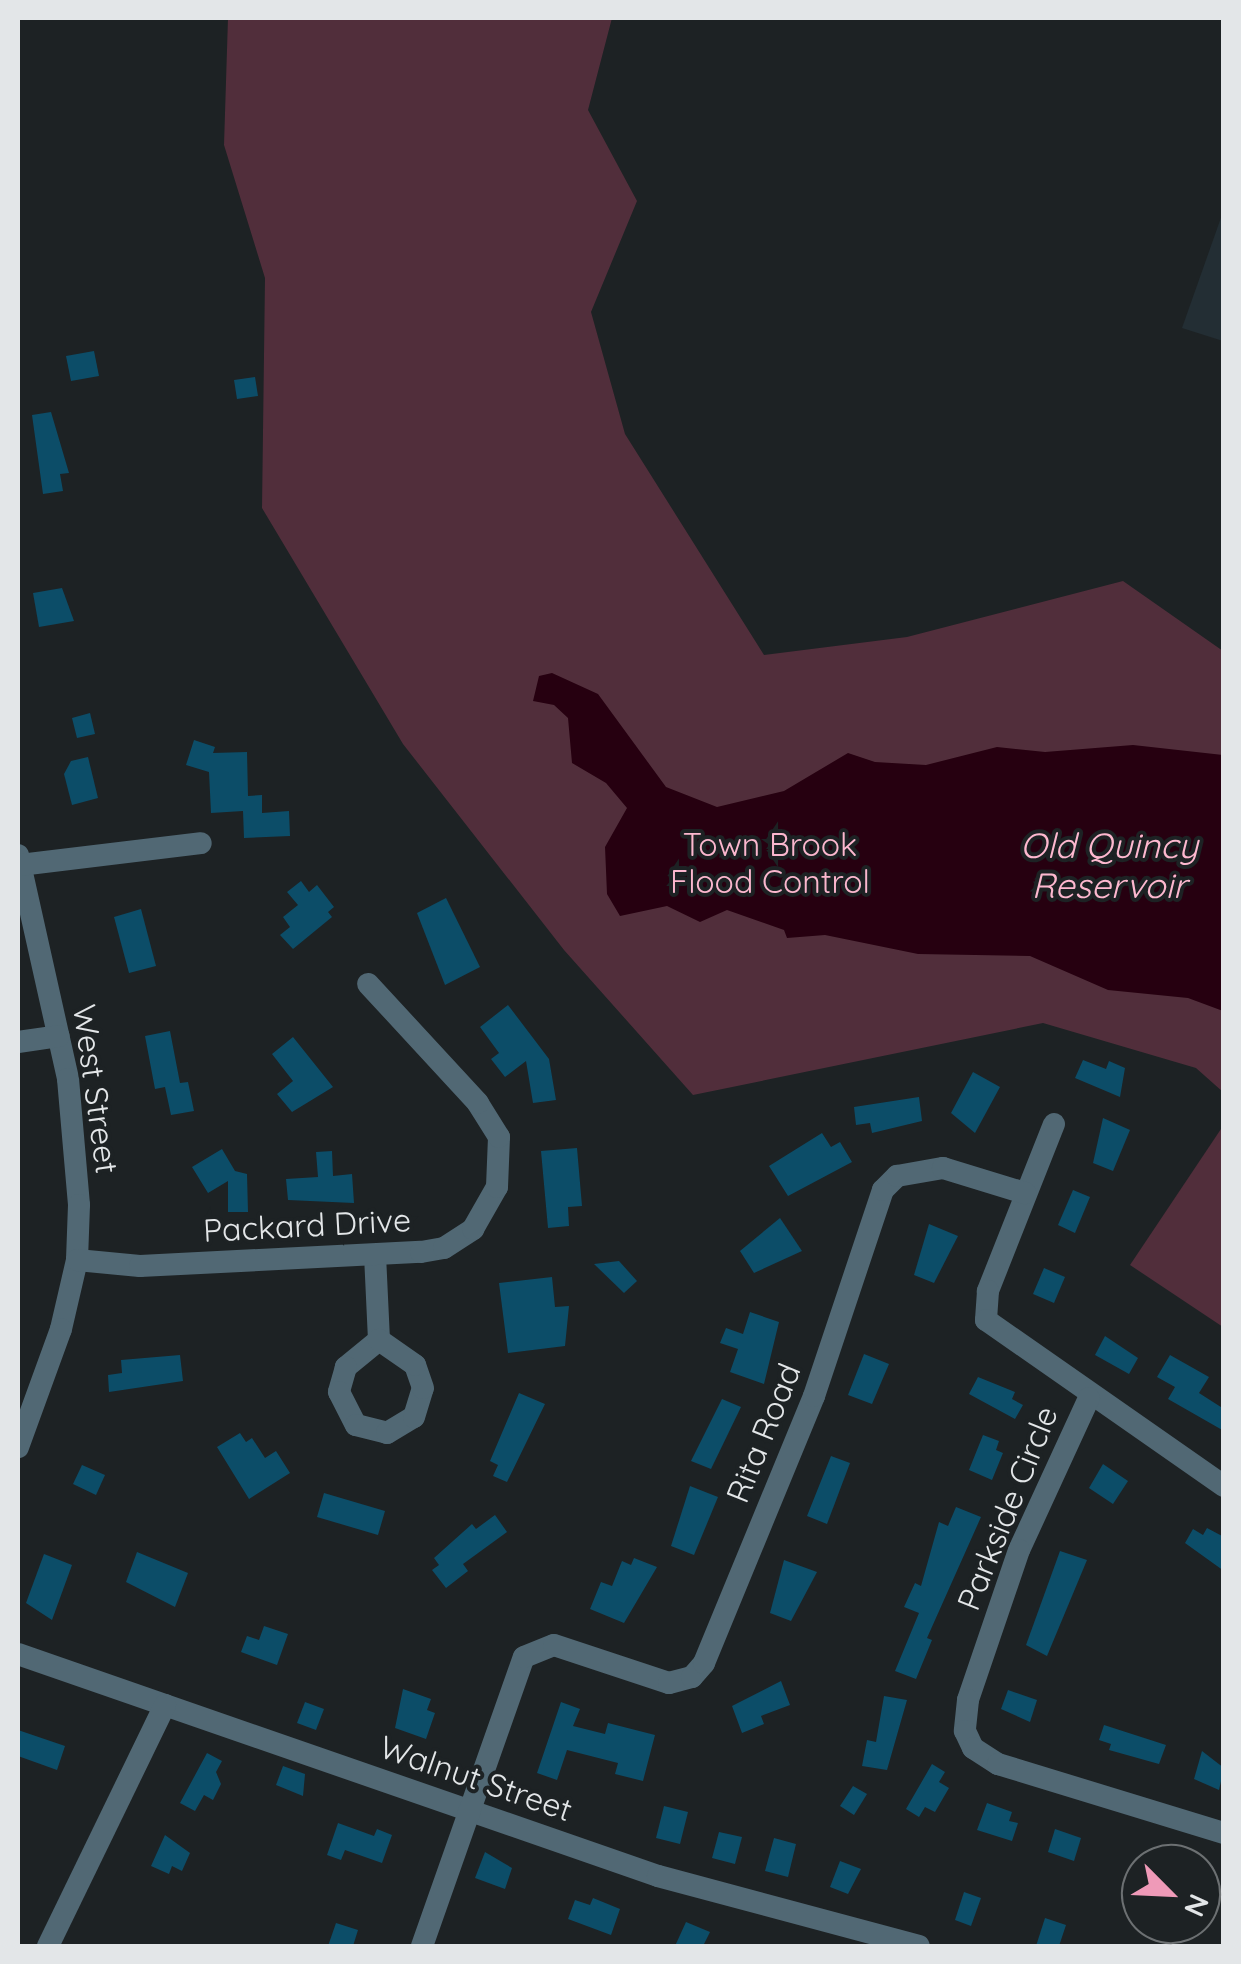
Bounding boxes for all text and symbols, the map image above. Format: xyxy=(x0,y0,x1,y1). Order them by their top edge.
water label: Old Quincy Reservoir xyxy=(1020,824,1198,906)
park label: Town Brook Flood Control xyxy=(670,826,870,901)
street label: West Street xyxy=(65,1002,127,1176)
street label: Packard Drive xyxy=(202,1200,412,1250)
street label: Rita Road xyxy=(718,1358,808,1508)
street label: Parkside Circle xyxy=(949,1400,1065,1616)
street label: Walnut Street xyxy=(375,1727,577,1829)
north arrow xyxy=(1121,1844,1221,1944)
text: N xyxy=(1177,1889,1217,1922)

